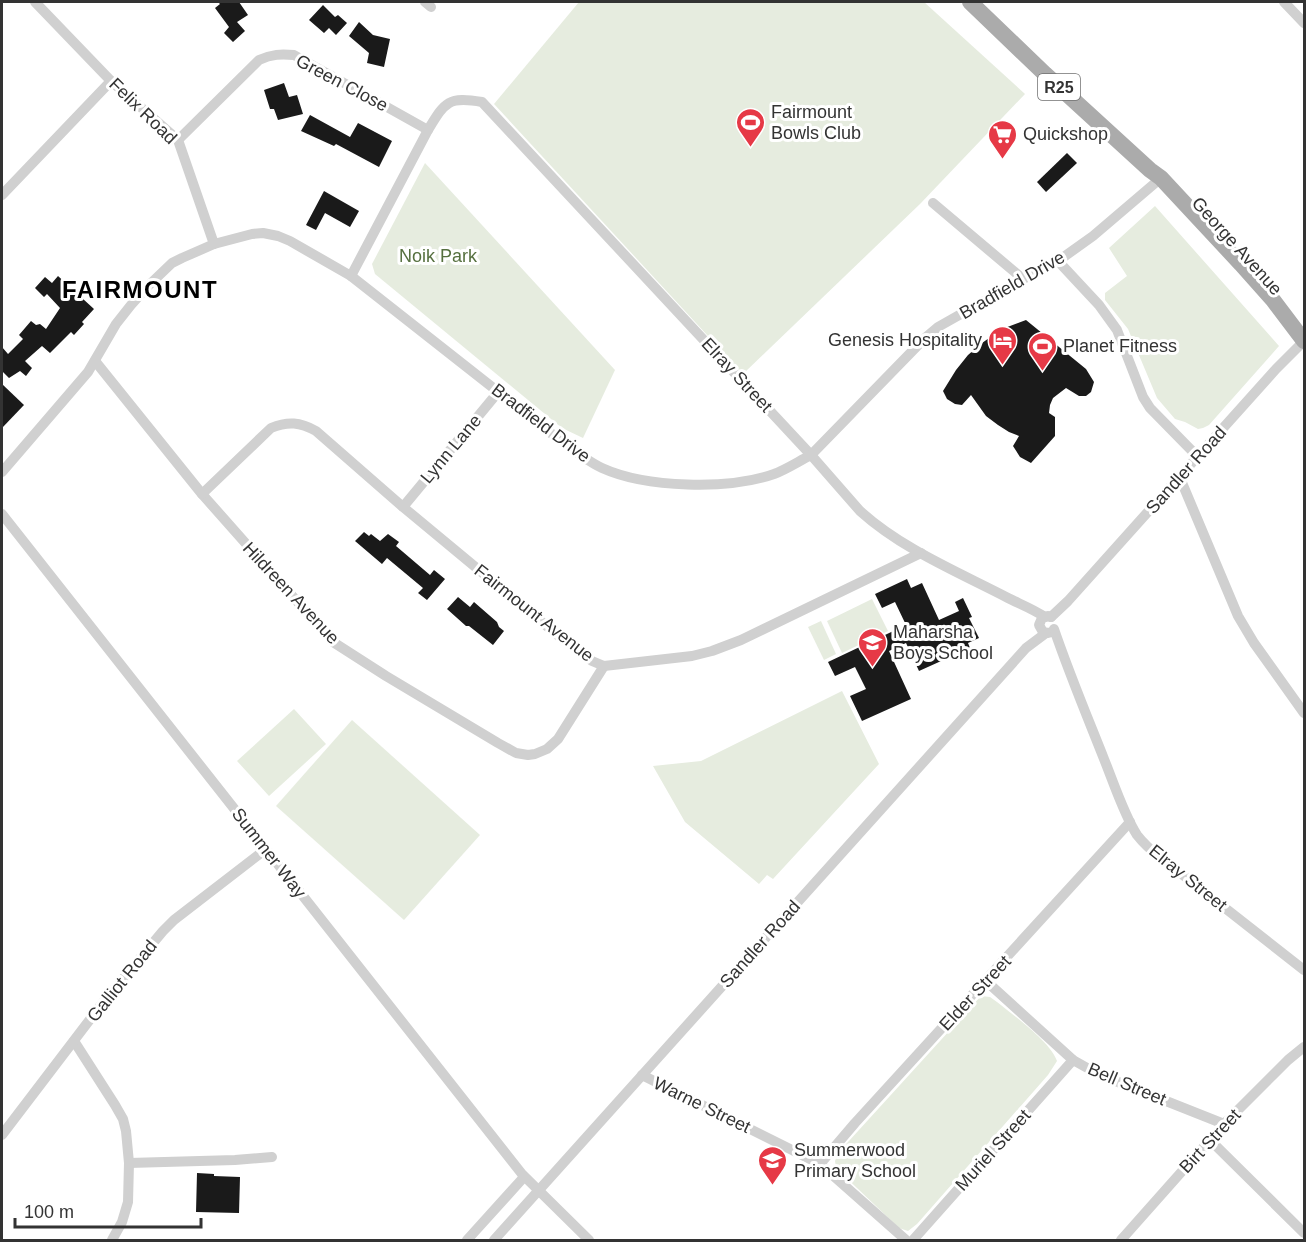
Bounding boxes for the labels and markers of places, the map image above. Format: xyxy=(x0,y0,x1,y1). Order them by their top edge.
place label: Fairmount Bowls Club xyxy=(771,102,861,143)
sports icon: Fairmount Bowls Club xyxy=(734,106,766,148)
supermarket icon: Quickshop xyxy=(986,118,1018,160)
place label: Quickshop xyxy=(1023,124,1108,144)
hotel icon: Genesis Hospitality xyxy=(987,324,1019,366)
place label: Genesis Hospitality xyxy=(828,330,982,350)
sports icon: Planet Fitness xyxy=(1026,330,1058,372)
place label: Planet Fitness xyxy=(1063,336,1177,356)
place label: Maharsha Boys School xyxy=(893,622,993,663)
school or university icon: Maharsha Boys School xyxy=(856,626,888,668)
place label: Summerwood Primary School xyxy=(794,1140,916,1181)
school or university icon: Summerwood Primary School xyxy=(757,1144,789,1186)

